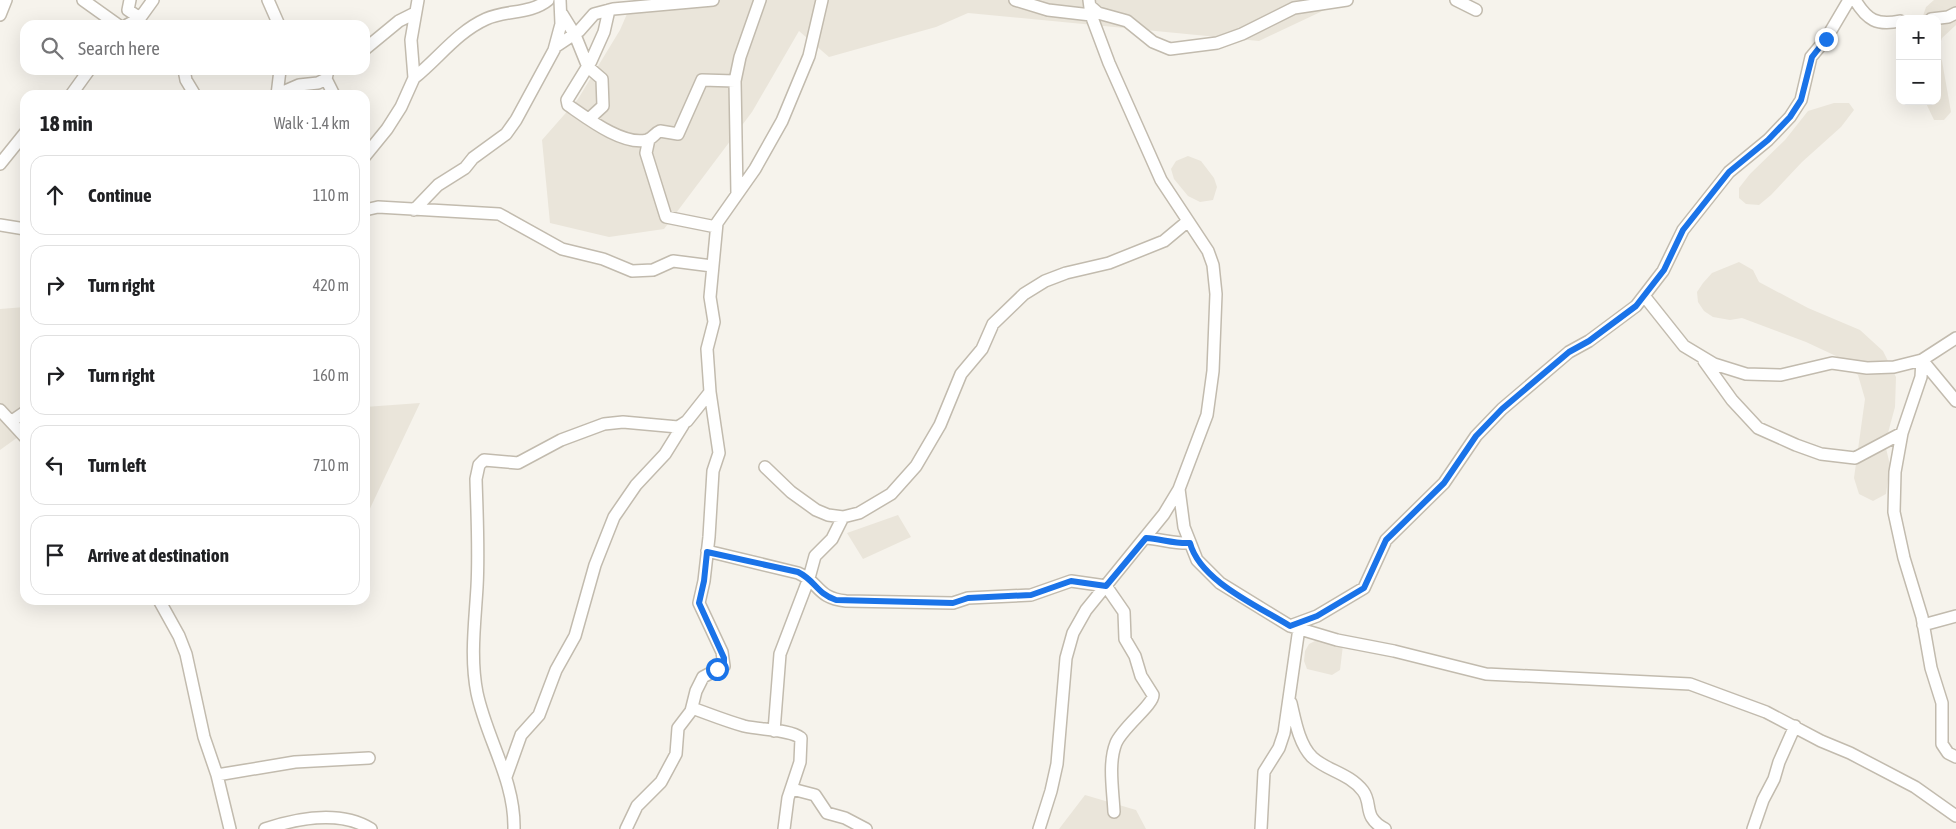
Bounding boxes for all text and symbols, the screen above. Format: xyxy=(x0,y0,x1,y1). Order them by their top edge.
map controls xyxy=(1896,15,1941,105)
button: + xyxy=(1896,15,1941,60)
search box xyxy=(20,20,370,75)
route end xyxy=(1815,28,1838,51)
icon: search xyxy=(38,34,66,62)
text: Search here xyxy=(78,37,160,59)
button: − xyxy=(1896,60,1941,105)
text: 18 min xyxy=(40,111,93,135)
text: Walk · 1.4 km xyxy=(274,114,350,132)
icon: ahead xyxy=(41,181,69,209)
text: Continue xyxy=(88,184,152,206)
text: 110 m xyxy=(313,186,349,204)
icon: right xyxy=(41,271,69,299)
text: Turn right xyxy=(88,274,155,296)
text: 420 m xyxy=(313,276,349,294)
icon: right xyxy=(41,361,69,389)
text: Turn right xyxy=(88,364,155,386)
text: 160 m xyxy=(313,366,349,384)
icon: left xyxy=(41,451,69,479)
text: Turn left xyxy=(88,454,146,476)
text: 710 m xyxy=(313,456,349,474)
icon: arrive xyxy=(41,541,69,569)
text: Arrive at destination xyxy=(88,544,229,566)
route start xyxy=(706,658,729,681)

